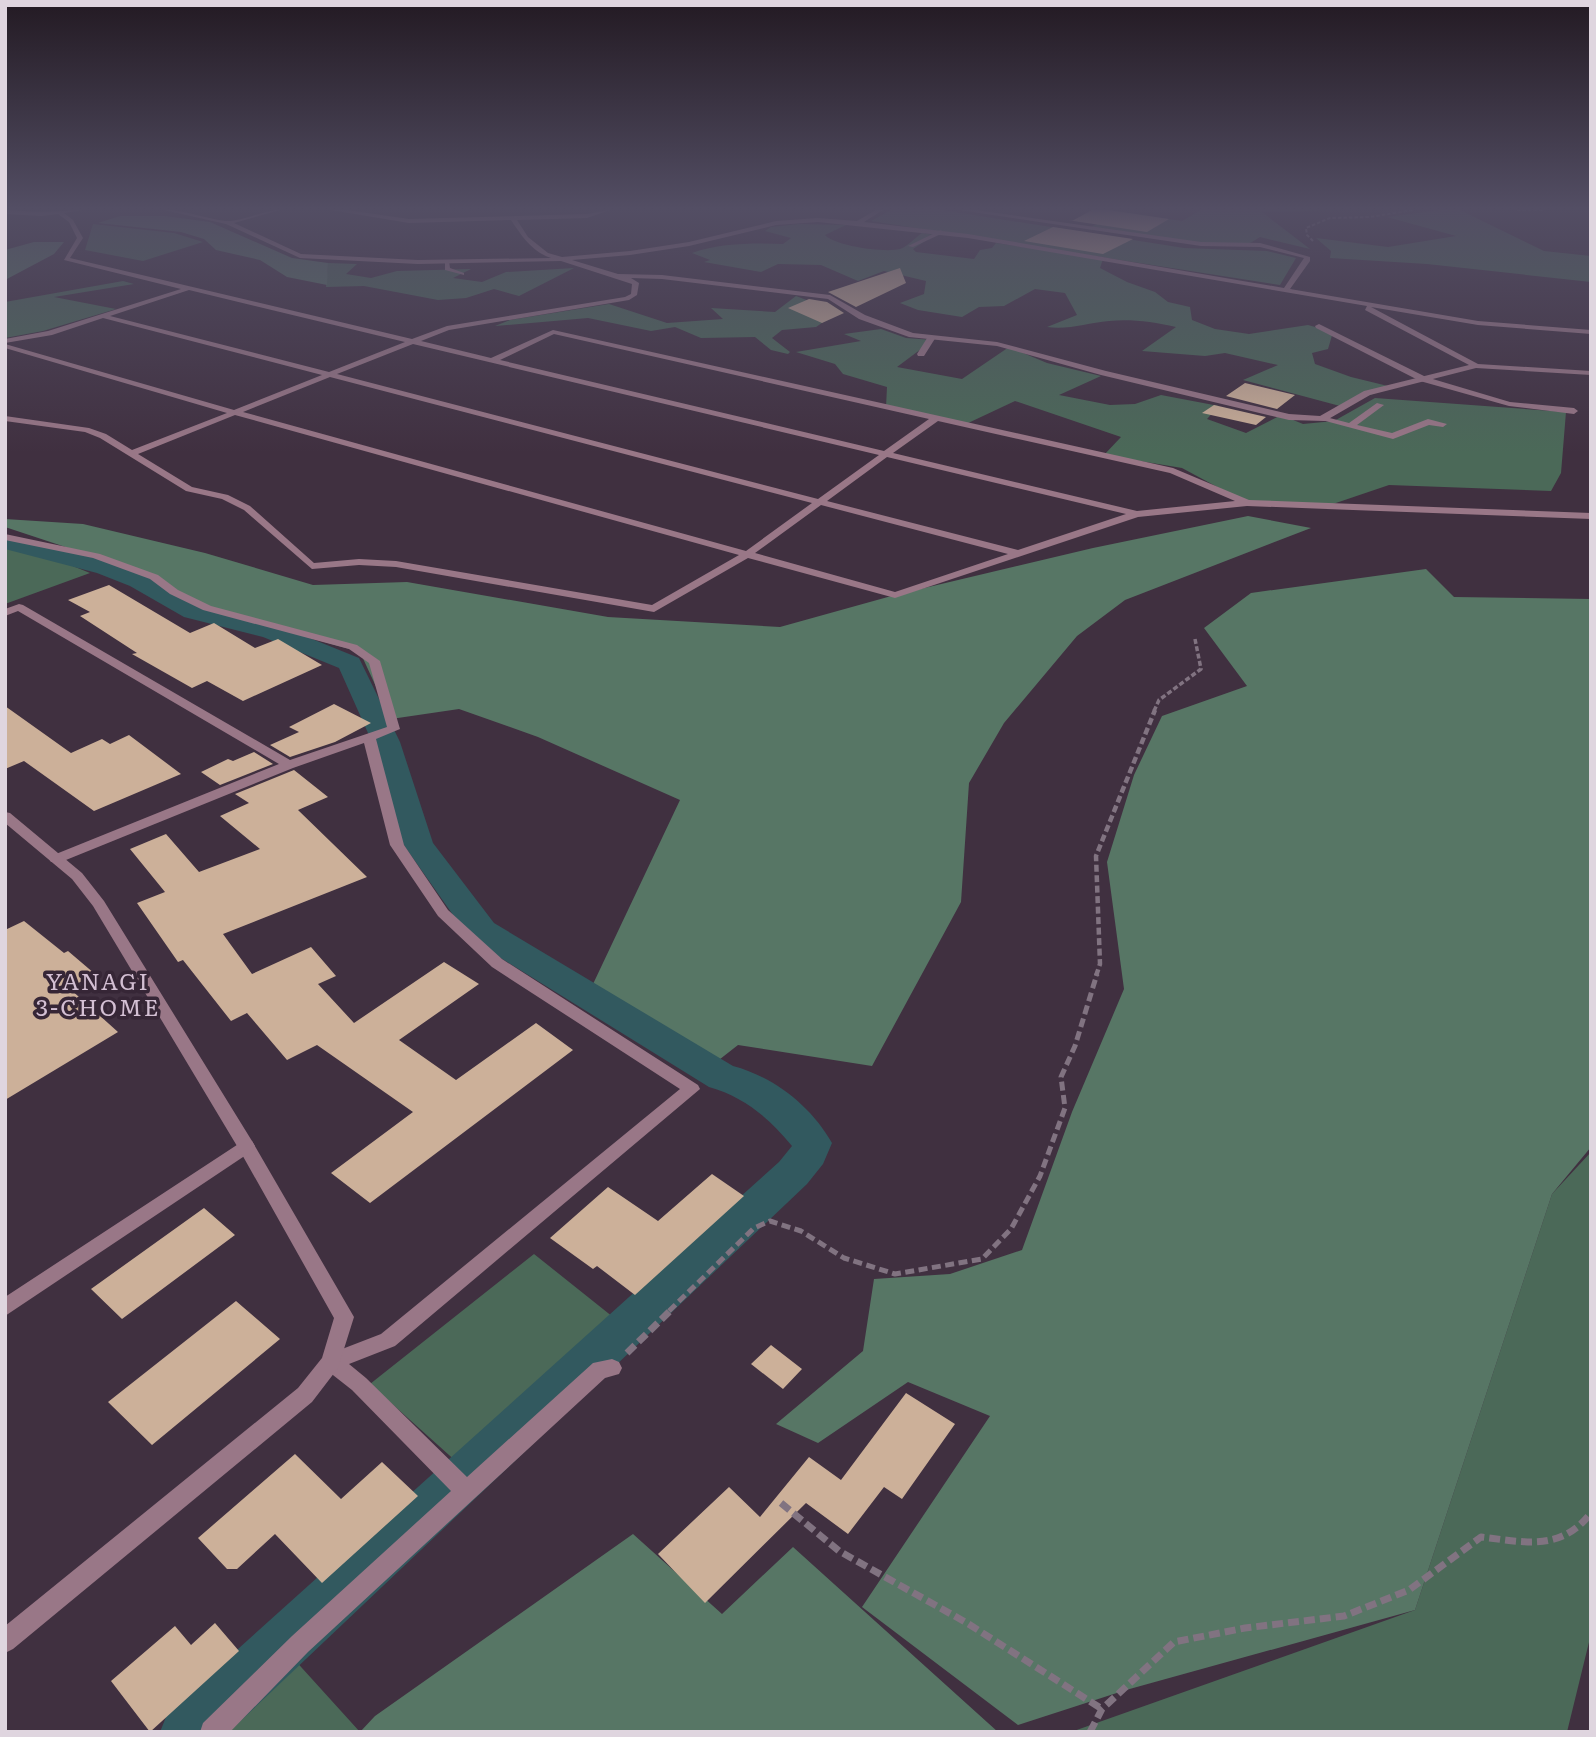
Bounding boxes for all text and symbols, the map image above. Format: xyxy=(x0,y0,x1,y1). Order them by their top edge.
district label: YANAGI 3-CHOME xyxy=(36,963,160,1023)

